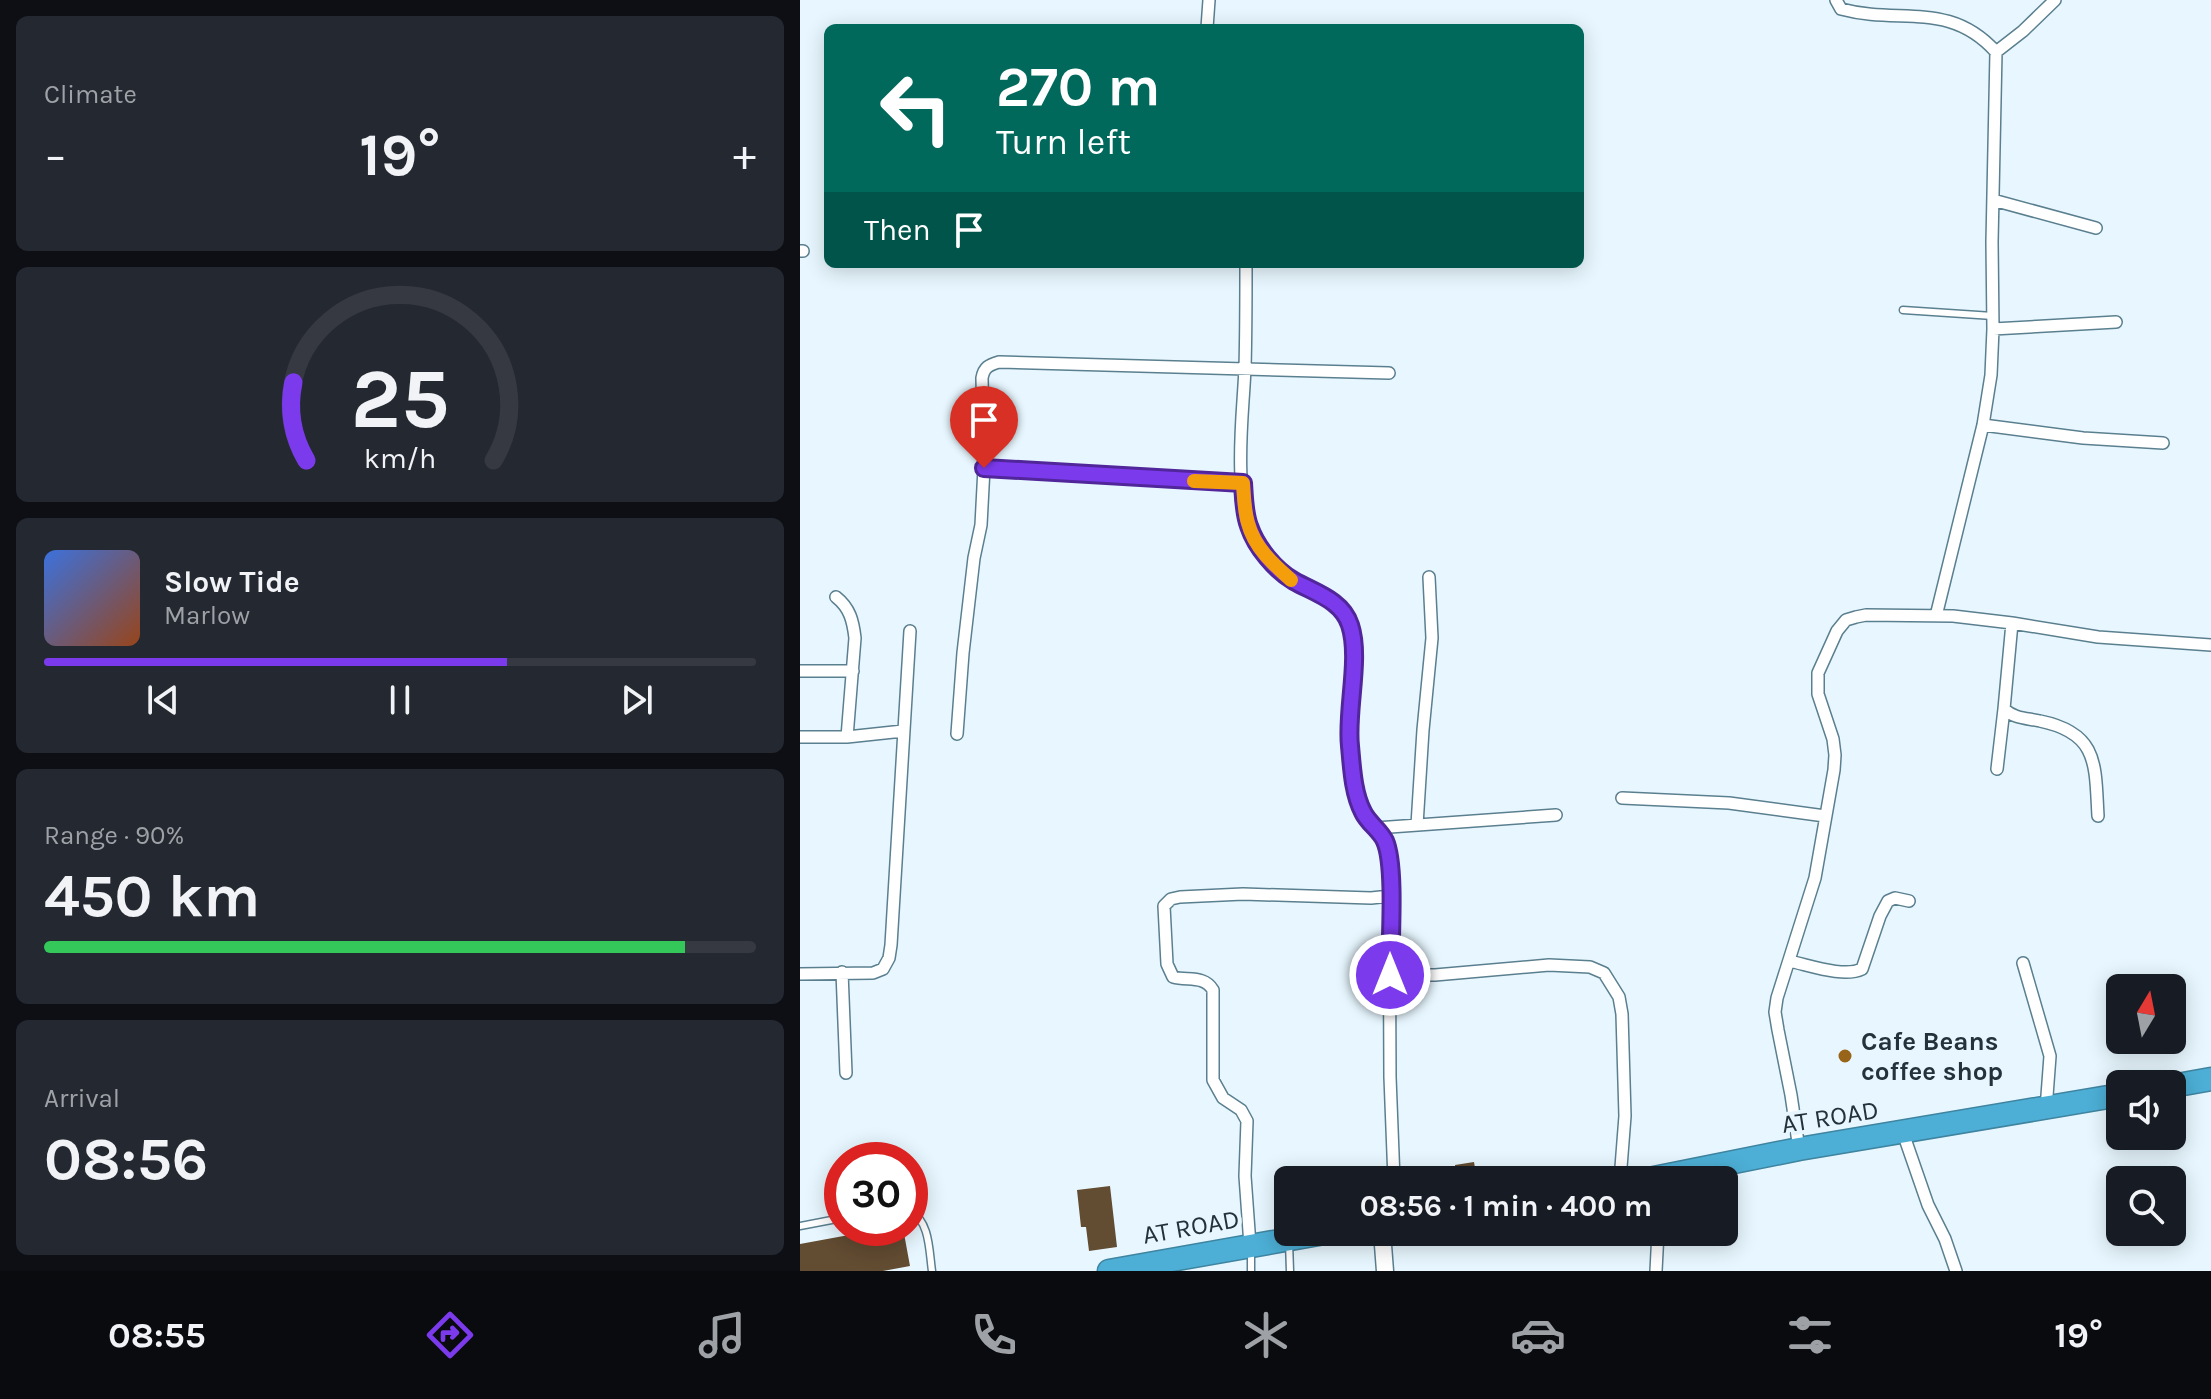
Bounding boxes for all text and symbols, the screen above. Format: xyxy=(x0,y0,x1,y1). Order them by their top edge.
text: 270 m xyxy=(996,54,1160,119)
icon: left xyxy=(864,56,968,160)
text: Climate xyxy=(44,79,137,110)
text: 19° xyxy=(359,120,441,190)
text: Turn left xyxy=(996,121,1131,163)
text: − xyxy=(44,130,67,181)
text: + xyxy=(733,130,756,181)
icon: arrive xyxy=(947,208,991,252)
text: Then xyxy=(864,212,931,248)
text: 25 xyxy=(351,350,449,447)
pin xyxy=(950,386,1018,468)
icon: arrive xyxy=(962,398,1006,442)
text: km/h xyxy=(364,442,436,475)
text: Slow Tide xyxy=(164,564,300,600)
text: Marlow xyxy=(164,600,250,631)
icon: previous xyxy=(141,678,185,722)
icon: pause xyxy=(378,678,422,722)
icon: next xyxy=(615,678,659,722)
text: Range · 90% xyxy=(44,820,184,851)
text: 450 km xyxy=(44,861,260,931)
position arrow xyxy=(1348,933,1432,1017)
north arrow xyxy=(2106,974,2186,1054)
map controls xyxy=(2106,974,2186,1246)
place label: Cafe Beans coffee shop xyxy=(1861,1026,2003,1087)
marker: Cafe Beans coffee shop xyxy=(1836,1047,1854,1065)
button: sound xyxy=(2106,1070,2186,1150)
text: Arrival xyxy=(44,1083,120,1114)
street label: AT ROAD xyxy=(1779,1094,1881,1140)
text: 08:56 xyxy=(44,1124,208,1194)
speed limit sign: 30 xyxy=(824,1142,928,1246)
button: search xyxy=(2106,1166,2186,1246)
text: 08:56 · 1 min · 400 m xyxy=(1360,1188,1652,1224)
street label: AT ROAD xyxy=(1140,1203,1242,1251)
icon: directions xyxy=(422,1307,478,1363)
icon: music xyxy=(694,1307,750,1363)
icon: phone xyxy=(966,1307,1022,1363)
icon: climate xyxy=(1238,1307,1294,1363)
icon: car xyxy=(1510,1307,1566,1363)
icon: filters xyxy=(1782,1307,1838,1363)
text: 08:55 xyxy=(108,1314,206,1356)
text: 19° xyxy=(2054,1314,2103,1356)

